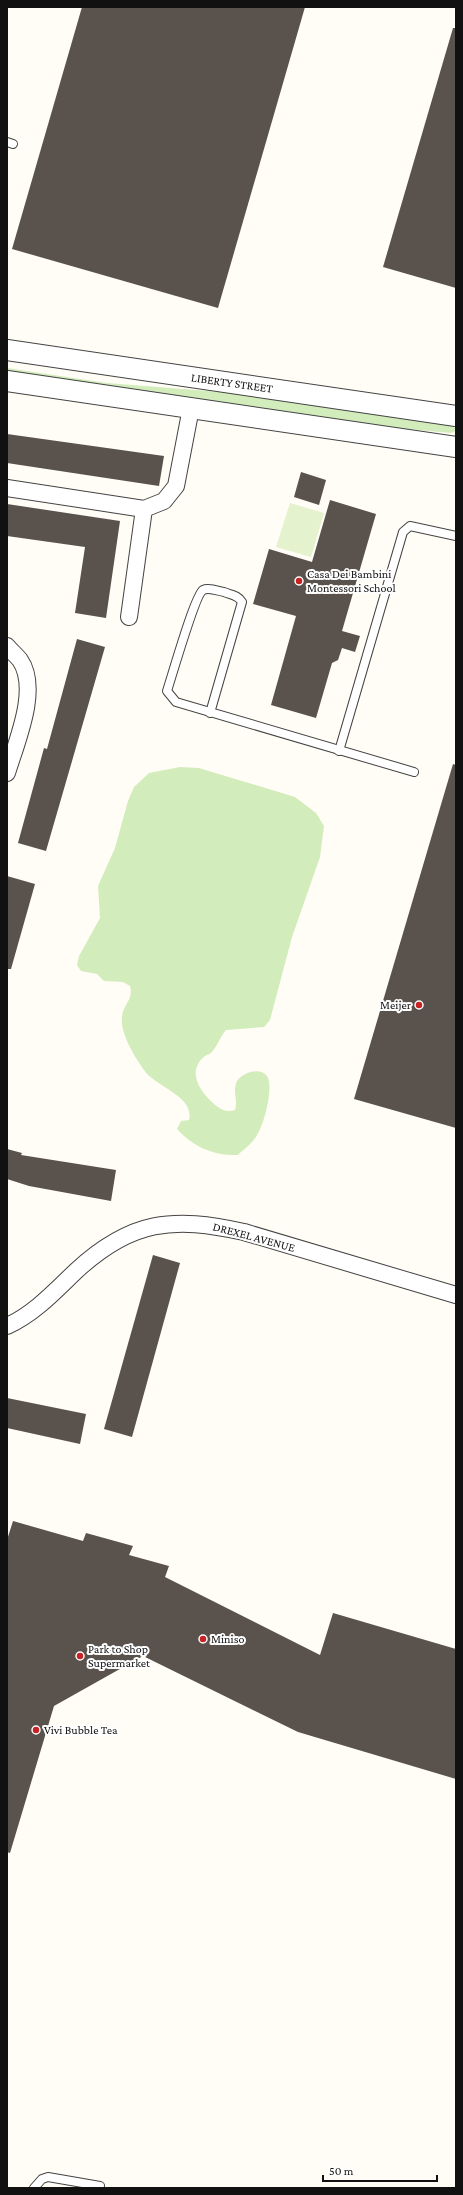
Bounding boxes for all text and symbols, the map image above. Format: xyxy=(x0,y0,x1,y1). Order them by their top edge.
street label: LIBERTY STREET xyxy=(190,370,274,396)
place label: Casa Dei Bambini Montessori School xyxy=(307,567,396,595)
marker: Casa Dei Bambini Montessori School xyxy=(294,576,304,586)
place label: Meijer xyxy=(380,998,412,1012)
marker: Meijer xyxy=(414,1000,424,1010)
street label: DREXEL AVENUE xyxy=(211,1219,297,1255)
place label: Miniso xyxy=(211,1632,244,1646)
marker: Miniso xyxy=(198,1634,208,1644)
place label: Park to Shop Supermarket xyxy=(88,1642,151,1670)
marker: Park to Shop Supermarket xyxy=(75,1651,85,1661)
place label: Vivi Bubble Tea xyxy=(44,1723,118,1737)
marker: Vivi Bubble Tea xyxy=(31,1725,41,1735)
scale bar xyxy=(323,2157,437,2183)
text: 50 m xyxy=(329,2164,354,2178)

